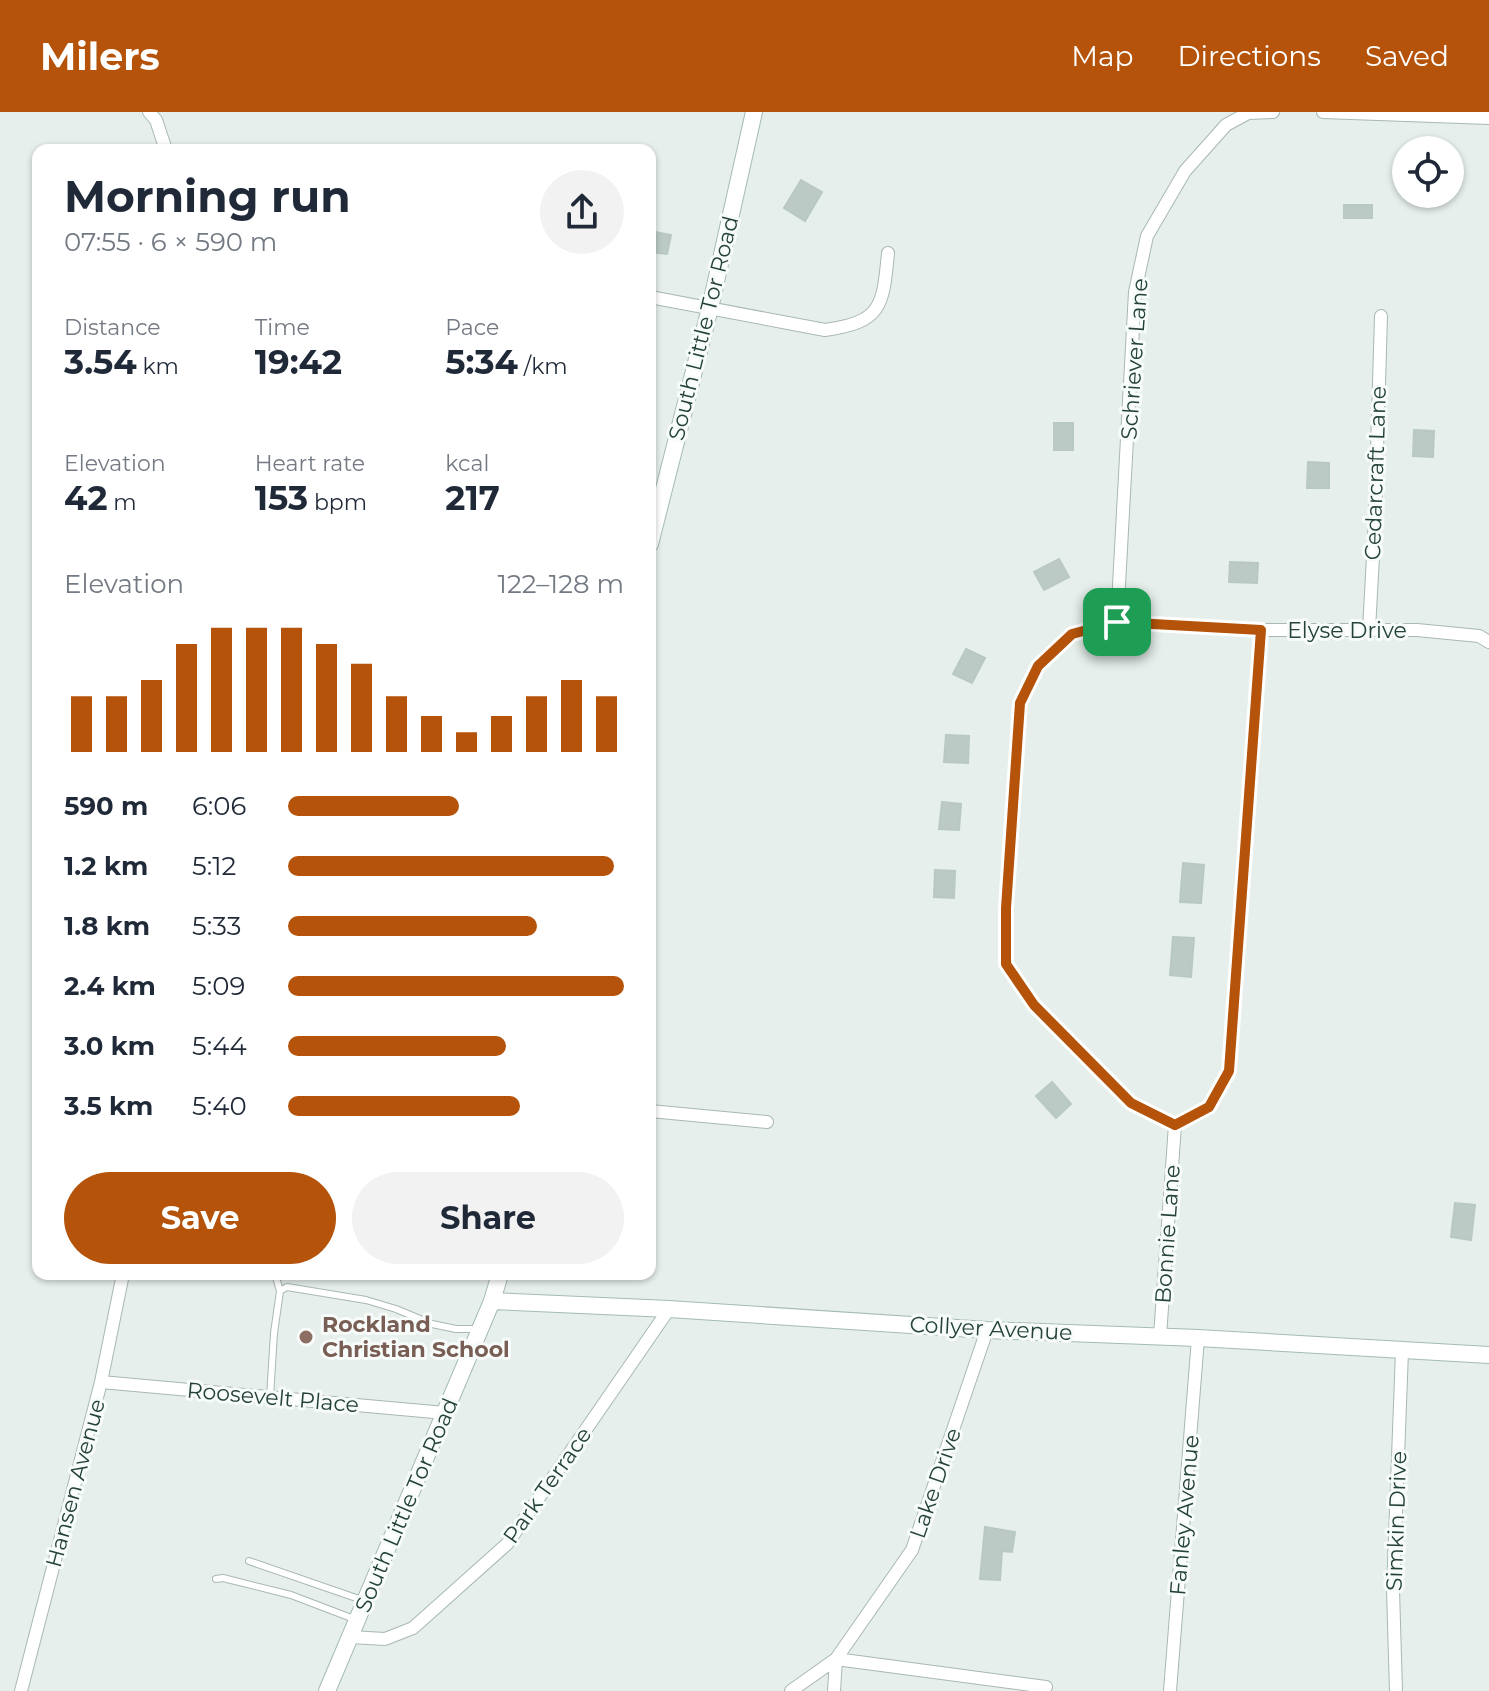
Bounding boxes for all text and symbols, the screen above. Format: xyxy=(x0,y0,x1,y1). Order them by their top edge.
text: Milers xyxy=(40,33,160,80)
text: Map xyxy=(1071,39,1133,73)
text: Directions xyxy=(1177,39,1321,73)
text: Saved xyxy=(1365,39,1449,73)
map controls xyxy=(1392,136,1464,208)
button: locate xyxy=(1392,136,1464,208)
text: Morning run xyxy=(64,169,351,223)
button: share xyxy=(540,170,624,254)
street label: South Little Tor Road xyxy=(663,213,744,443)
text: 07:55 · 6 × 590 m xyxy=(64,226,277,258)
street label: Schriever Lane xyxy=(1115,277,1154,441)
text: Distance xyxy=(64,314,161,341)
text: Time xyxy=(255,314,310,341)
text: Pace xyxy=(445,314,499,341)
text: 3.54 xyxy=(64,341,137,383)
text: 19:42 xyxy=(255,341,342,383)
text: 5:34 xyxy=(445,341,518,383)
text: km xyxy=(137,353,179,380)
text: /km xyxy=(518,353,568,380)
street label: Cedarcraft Lane xyxy=(1359,385,1392,561)
text: Elevation xyxy=(64,450,166,477)
text: Heart rate xyxy=(255,450,365,477)
text: kcal xyxy=(445,450,489,477)
text: 42 xyxy=(64,477,108,519)
text: 153 xyxy=(255,477,308,519)
text: 217 xyxy=(445,477,500,519)
text: m xyxy=(108,489,137,516)
text: bpm xyxy=(308,489,367,516)
text: Elevation xyxy=(64,568,184,600)
text: 122–128 m xyxy=(498,568,624,600)
pin xyxy=(1083,588,1151,656)
icon: arrive xyxy=(1095,600,1139,644)
street label: Elyse Drive xyxy=(1287,617,1407,644)
text: 590 m xyxy=(64,790,148,822)
text: 6:06 xyxy=(192,790,246,822)
text: 1.2 km xyxy=(64,850,148,882)
text: 5:12 xyxy=(192,850,236,882)
text: 1.8 km xyxy=(64,910,150,942)
text: 5:33 xyxy=(192,910,241,942)
text: 2.4 km xyxy=(64,970,156,1002)
text: 5:09 xyxy=(192,970,245,1002)
text: 3.0 km xyxy=(64,1030,155,1062)
text: 5:44 xyxy=(192,1030,247,1062)
text: 3.5 km xyxy=(64,1090,153,1122)
text: 5:40 xyxy=(192,1090,247,1122)
street label: Bonnie Lane xyxy=(1149,1164,1186,1304)
button: Save xyxy=(64,1172,336,1264)
button: Share xyxy=(352,1172,624,1264)
place label: Rockland Christian School xyxy=(322,1311,510,1363)
street label: Collyer Avenue xyxy=(909,1311,1073,1346)
marker: Rockland Christian School xyxy=(297,1328,315,1346)
street label: Roosevelt Place xyxy=(186,1377,360,1418)
street label: South Little Tor Road xyxy=(349,1394,464,1616)
street label: Hansen Avenue xyxy=(40,1396,111,1570)
street label: Park Terrace xyxy=(497,1422,597,1549)
street label: Lake Drive xyxy=(904,1424,967,1542)
street label: Fanley Avenue xyxy=(1164,1434,1205,1596)
street label: Simkin Drive xyxy=(1381,1451,1412,1592)

